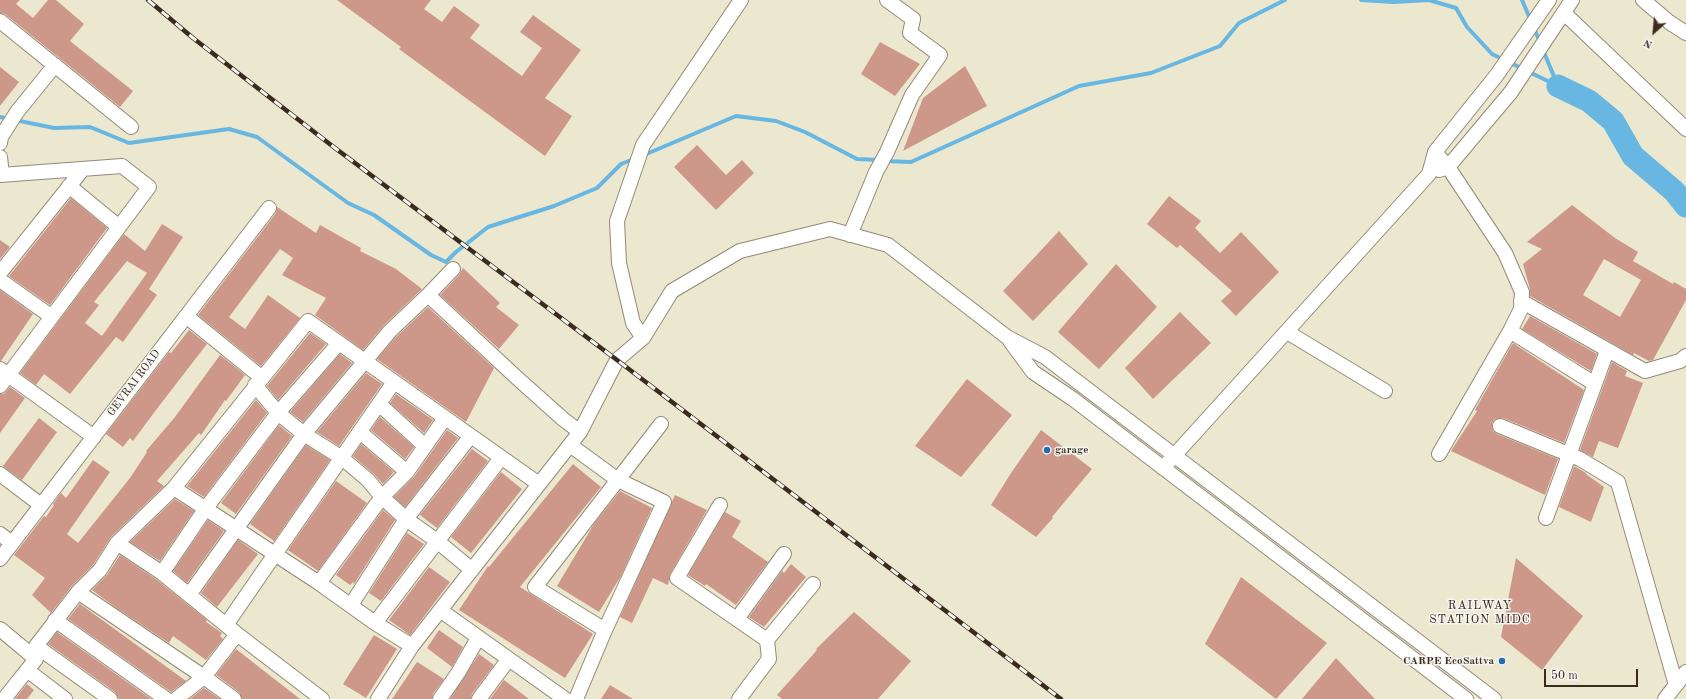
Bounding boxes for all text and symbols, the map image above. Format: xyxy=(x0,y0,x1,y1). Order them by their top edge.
north arrow xyxy=(1634,12,1674,52)
text: N xyxy=(1642,36,1655,50)
street label: GEVRAI ROAD xyxy=(105,347,163,419)
place label: garage xyxy=(1055,443,1088,457)
marker: garage xyxy=(1042,445,1052,455)
district label: RAILWAY STATION MIDC xyxy=(1429,599,1531,627)
place label: CARPE EcoSattva xyxy=(1403,654,1494,668)
marker: CARPE EcoSattva xyxy=(1497,656,1507,666)
scale bar xyxy=(1546,661,1640,687)
text: 50 m xyxy=(1551,670,1578,682)

